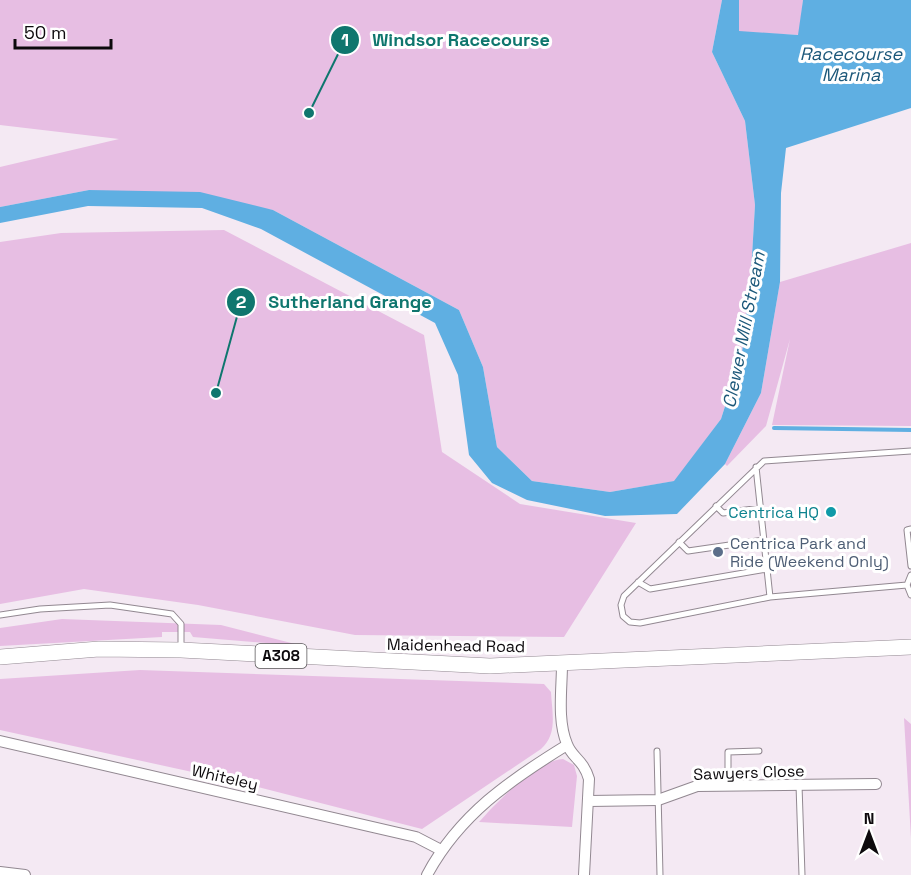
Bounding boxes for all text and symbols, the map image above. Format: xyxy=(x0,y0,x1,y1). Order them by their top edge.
scale bar xyxy=(15,12,111,50)
text: 50 m xyxy=(24,21,66,44)
callout: Windsor Racecourse xyxy=(330,22,561,58)
text: 1 xyxy=(341,28,349,51)
text: Windsor Racecourse xyxy=(372,28,550,51)
water label: Racecourse Marina xyxy=(800,42,904,86)
water label: Clewer Mill Stream xyxy=(717,249,770,410)
callout: Sutherland Grange xyxy=(226,284,444,320)
text: 2 xyxy=(236,290,247,313)
text: Sutherland Grange xyxy=(268,290,432,313)
place label: Centrica HQ xyxy=(728,502,819,523)
marker: Centrica HQ xyxy=(824,505,838,519)
place label: Centrica Park and Ride (Weekend Only) xyxy=(730,533,889,572)
marker: Centrica Park and Ride (Weekend Only) xyxy=(711,545,725,559)
street label: Maidenhead Road xyxy=(387,634,525,657)
road number: A308 xyxy=(256,644,306,668)
street label: Whiteley xyxy=(190,760,260,795)
street label: Sawyers Close xyxy=(693,760,805,785)
north arrow xyxy=(839,803,899,863)
text: N xyxy=(864,808,874,829)

